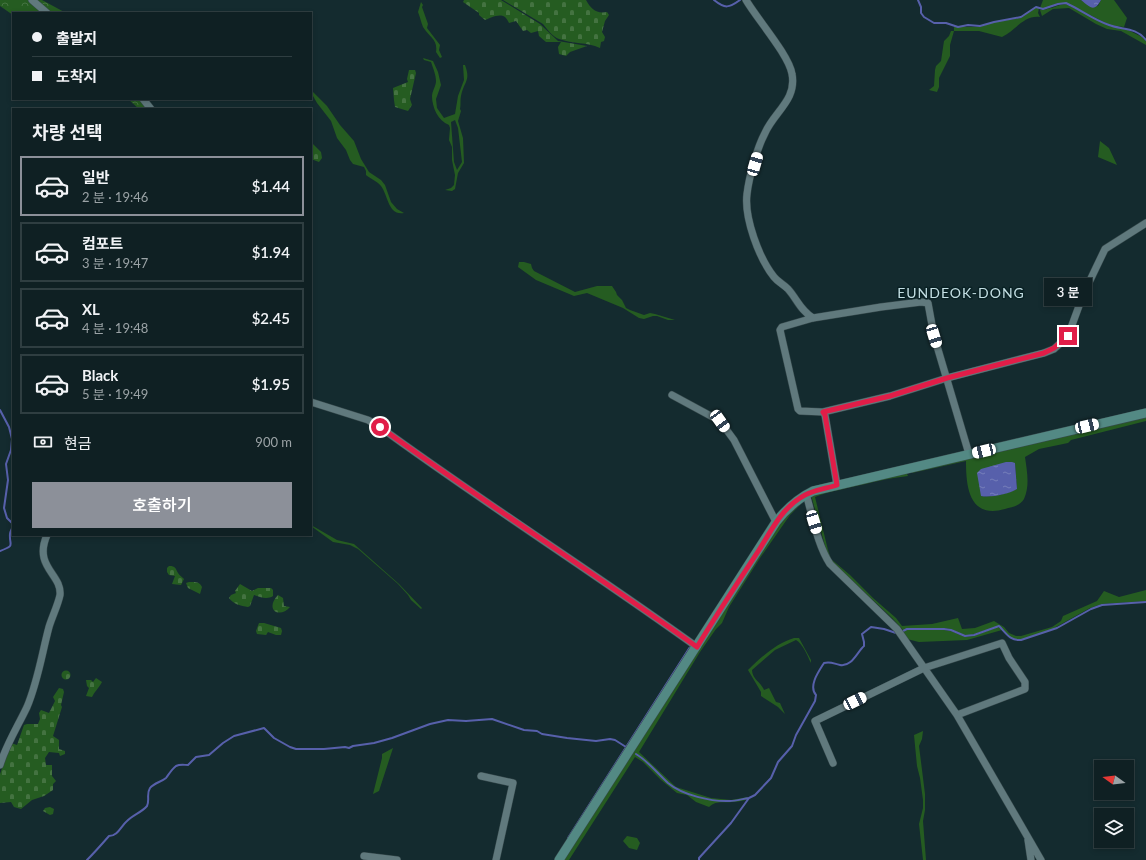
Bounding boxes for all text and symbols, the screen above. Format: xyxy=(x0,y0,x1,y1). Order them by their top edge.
text: 출발지 xyxy=(56,29,97,47)
text: 도착지 xyxy=(56,67,97,85)
text: 차량 선택 xyxy=(32,121,103,143)
car xyxy=(746,151,764,177)
icon: car xyxy=(34,168,70,204)
text: 일반 xyxy=(82,168,110,186)
text: $1.44 xyxy=(252,177,290,195)
text: 2 분 · 19:46 xyxy=(82,189,148,205)
icon: car xyxy=(34,234,70,270)
text: 컴포트 xyxy=(82,234,123,252)
text: $1.94 xyxy=(252,243,290,261)
text: 3 분 · 19:47 xyxy=(82,255,148,271)
callout: 3 분 xyxy=(1044,278,1092,306)
district label: EUNDEOK-DONG xyxy=(897,284,1025,301)
text: 3 분 xyxy=(1057,284,1079,300)
icon: car xyxy=(34,300,70,336)
text: XL xyxy=(82,300,100,318)
text: $2.45 xyxy=(252,309,290,327)
text: 4 분 · 19:48 xyxy=(82,320,148,336)
car xyxy=(925,323,943,349)
route end xyxy=(1059,327,1077,345)
icon: car xyxy=(34,366,70,402)
text: Black xyxy=(82,366,118,384)
text: $1.95 xyxy=(252,375,290,393)
text: 5 분 · 19:49 xyxy=(82,386,148,402)
car xyxy=(708,408,732,434)
car xyxy=(1074,417,1100,435)
route start xyxy=(371,418,389,436)
icon: cash xyxy=(32,431,54,453)
text: 현금 xyxy=(64,434,92,452)
text: 900 m xyxy=(255,434,292,450)
car xyxy=(971,442,997,460)
button: 호출하기 xyxy=(32,482,292,528)
car xyxy=(805,509,823,535)
car xyxy=(842,690,868,712)
north arrow xyxy=(1094,760,1134,800)
map controls xyxy=(1094,760,1134,848)
button: layers xyxy=(1094,808,1134,848)

